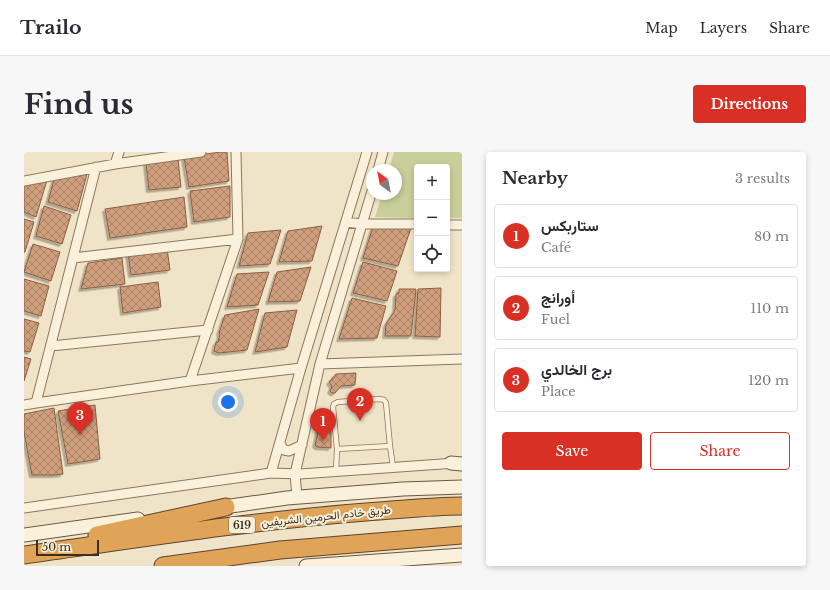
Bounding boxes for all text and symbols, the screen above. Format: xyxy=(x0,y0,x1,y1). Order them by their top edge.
text: Trailo xyxy=(20,16,82,39)
text: Map xyxy=(645,19,678,37)
text: Layers xyxy=(700,19,747,37)
text: Share xyxy=(769,19,810,37)
button: Directions xyxy=(693,85,806,123)
text: Find us xyxy=(24,87,134,122)
north arrow xyxy=(366,164,402,200)
map controls xyxy=(414,164,450,272)
button: + xyxy=(414,164,450,200)
text: Nearby xyxy=(502,168,568,189)
text: 3 results xyxy=(735,170,790,187)
button: − xyxy=(414,200,450,236)
text: ستاربكس xyxy=(541,216,599,235)
text: 1 xyxy=(513,228,519,245)
text: 80 m xyxy=(754,228,789,245)
button: locate xyxy=(414,236,450,272)
text: Café xyxy=(541,239,571,256)
text: أورانج xyxy=(541,288,575,307)
text: 2 xyxy=(512,300,520,317)
text: 110 m xyxy=(750,300,789,317)
text: Fuel xyxy=(541,311,570,328)
text: برج الخالدي xyxy=(541,360,612,379)
text: 3 xyxy=(512,372,520,389)
text: 120 m xyxy=(748,372,789,389)
text: Place xyxy=(541,383,576,400)
pin: 2 xyxy=(347,388,373,421)
your location xyxy=(218,392,238,412)
pin: 3 xyxy=(67,402,93,435)
pin: 1 xyxy=(310,408,336,441)
button: Save xyxy=(502,432,642,470)
button: Share xyxy=(650,432,790,470)
street label: طريق خادم الحرمين الشريفين xyxy=(261,502,392,531)
road number: 619 xyxy=(229,517,255,533)
scale bar xyxy=(36,538,99,557)
text: 50 m xyxy=(42,540,71,554)

